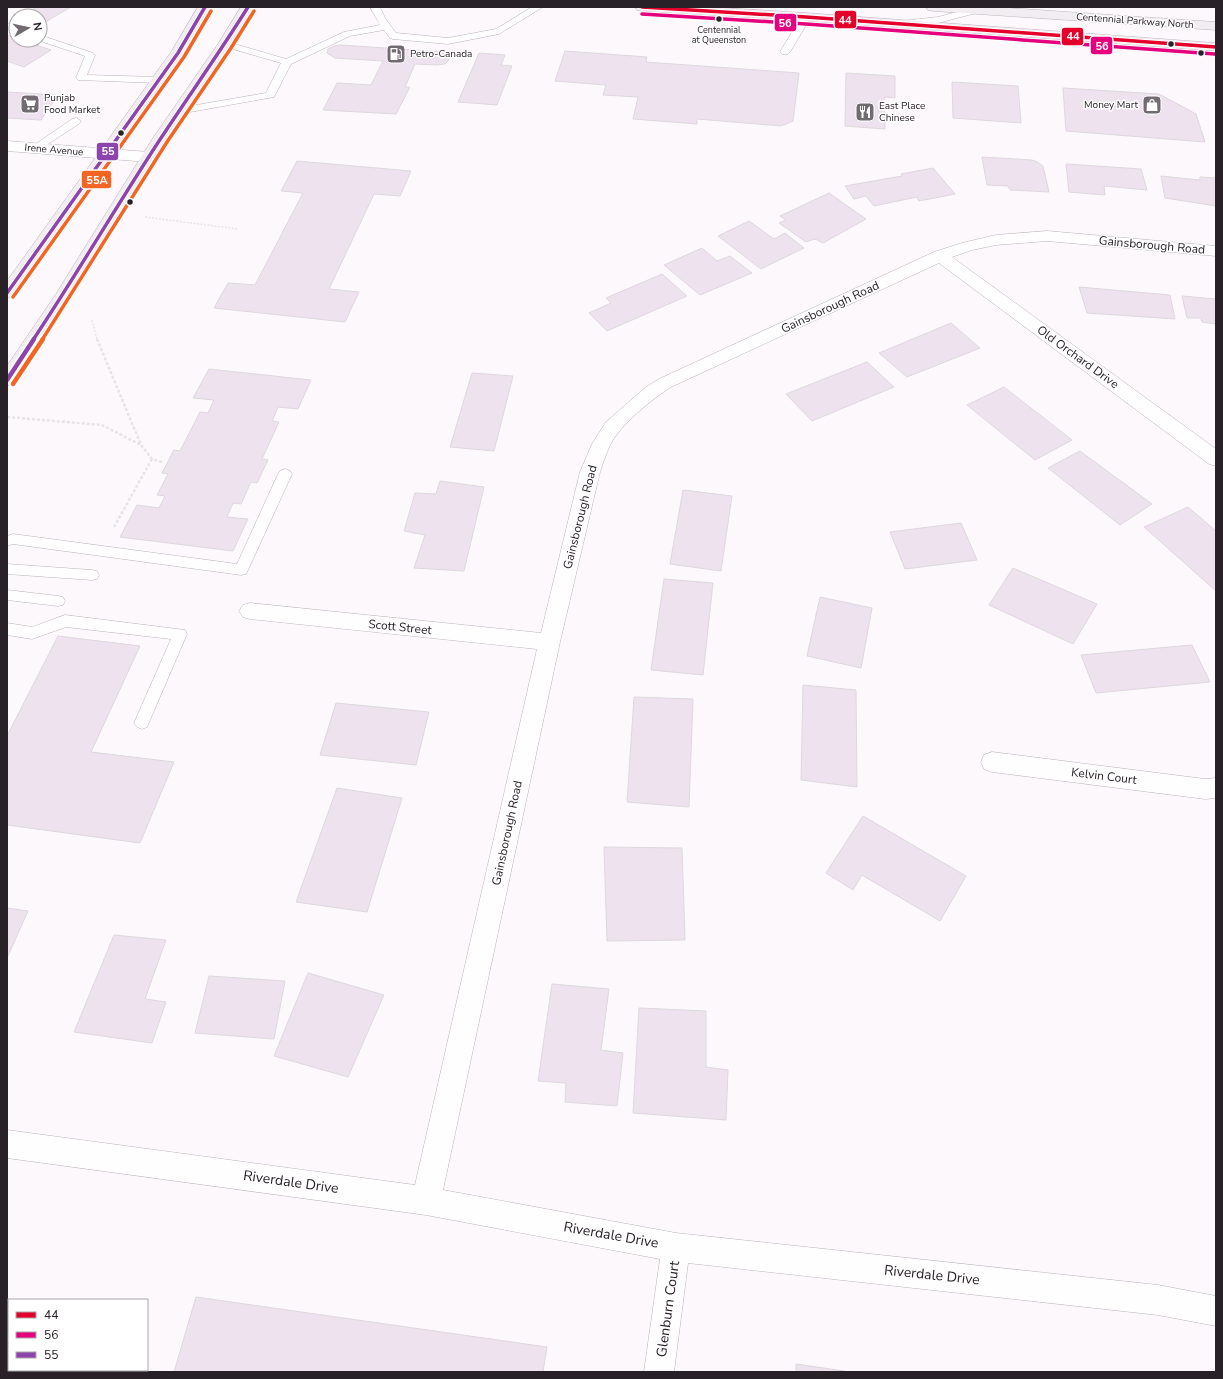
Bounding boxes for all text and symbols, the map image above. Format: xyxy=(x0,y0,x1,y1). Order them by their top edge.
north arrow xyxy=(8,8,48,48)
line badge: 44 xyxy=(834,10,857,29)
street label: Centennial Parkway North xyxy=(1076,10,1194,32)
line badge: 56 xyxy=(774,13,797,32)
text: 44 xyxy=(838,13,852,28)
marker: Centennial at Queenston xyxy=(714,14,724,24)
text: 56 xyxy=(778,16,792,31)
text: N xyxy=(29,21,45,32)
place label: Centennial at Queenston xyxy=(692,24,746,46)
line badge: 44 xyxy=(1061,27,1084,46)
text: 44 xyxy=(1066,29,1080,44)
line badge: 56 xyxy=(1090,36,1113,55)
text: 56 xyxy=(1095,39,1109,54)
unlabelled marker xyxy=(1166,39,1176,49)
fuel station icon: Petro-Canada xyxy=(385,43,407,65)
place label: Petro-Canada xyxy=(410,47,472,61)
unlabelled marker xyxy=(1196,48,1206,58)
place label: Punjab Food Market xyxy=(44,91,100,117)
supermarket icon: Punjab Food Market xyxy=(19,93,41,115)
shop icon: Money Mart xyxy=(1141,94,1163,116)
place label: Money Mart xyxy=(1084,98,1138,112)
place label: East Place Chinese xyxy=(879,99,925,125)
restaurant icon: East Place Chinese xyxy=(854,101,876,123)
unlabelled marker xyxy=(116,128,126,138)
street label: Irene Avenue xyxy=(24,140,84,160)
line badge: 55 xyxy=(96,142,119,161)
text: 55 xyxy=(101,144,115,159)
line badge: 55A xyxy=(81,170,112,189)
text: 55A xyxy=(86,173,109,188)
unlabelled marker xyxy=(125,197,135,207)
street label: Gainsborough Road xyxy=(1098,232,1206,258)
street label: Gainsborough Road xyxy=(778,277,882,337)
street label: Old Orchard Drive xyxy=(1034,322,1122,392)
street label: Gainsborough Road xyxy=(559,463,601,571)
street label: Scott Street xyxy=(368,616,433,638)
street label: Kelvin Court xyxy=(1070,764,1138,788)
street label: Gainsborough Road xyxy=(488,779,526,887)
street label: Riverdale Drive xyxy=(242,1166,340,1198)
street label: Riverdale Drive xyxy=(562,1217,660,1253)
street label: Glenburn Court xyxy=(652,1260,684,1358)
street label: Riverdale Drive xyxy=(883,1261,981,1289)
legend xyxy=(8,1299,148,1371)
text: 44 xyxy=(44,1307,58,1323)
text: 56 xyxy=(44,1327,58,1343)
text: 55 xyxy=(44,1347,58,1363)

